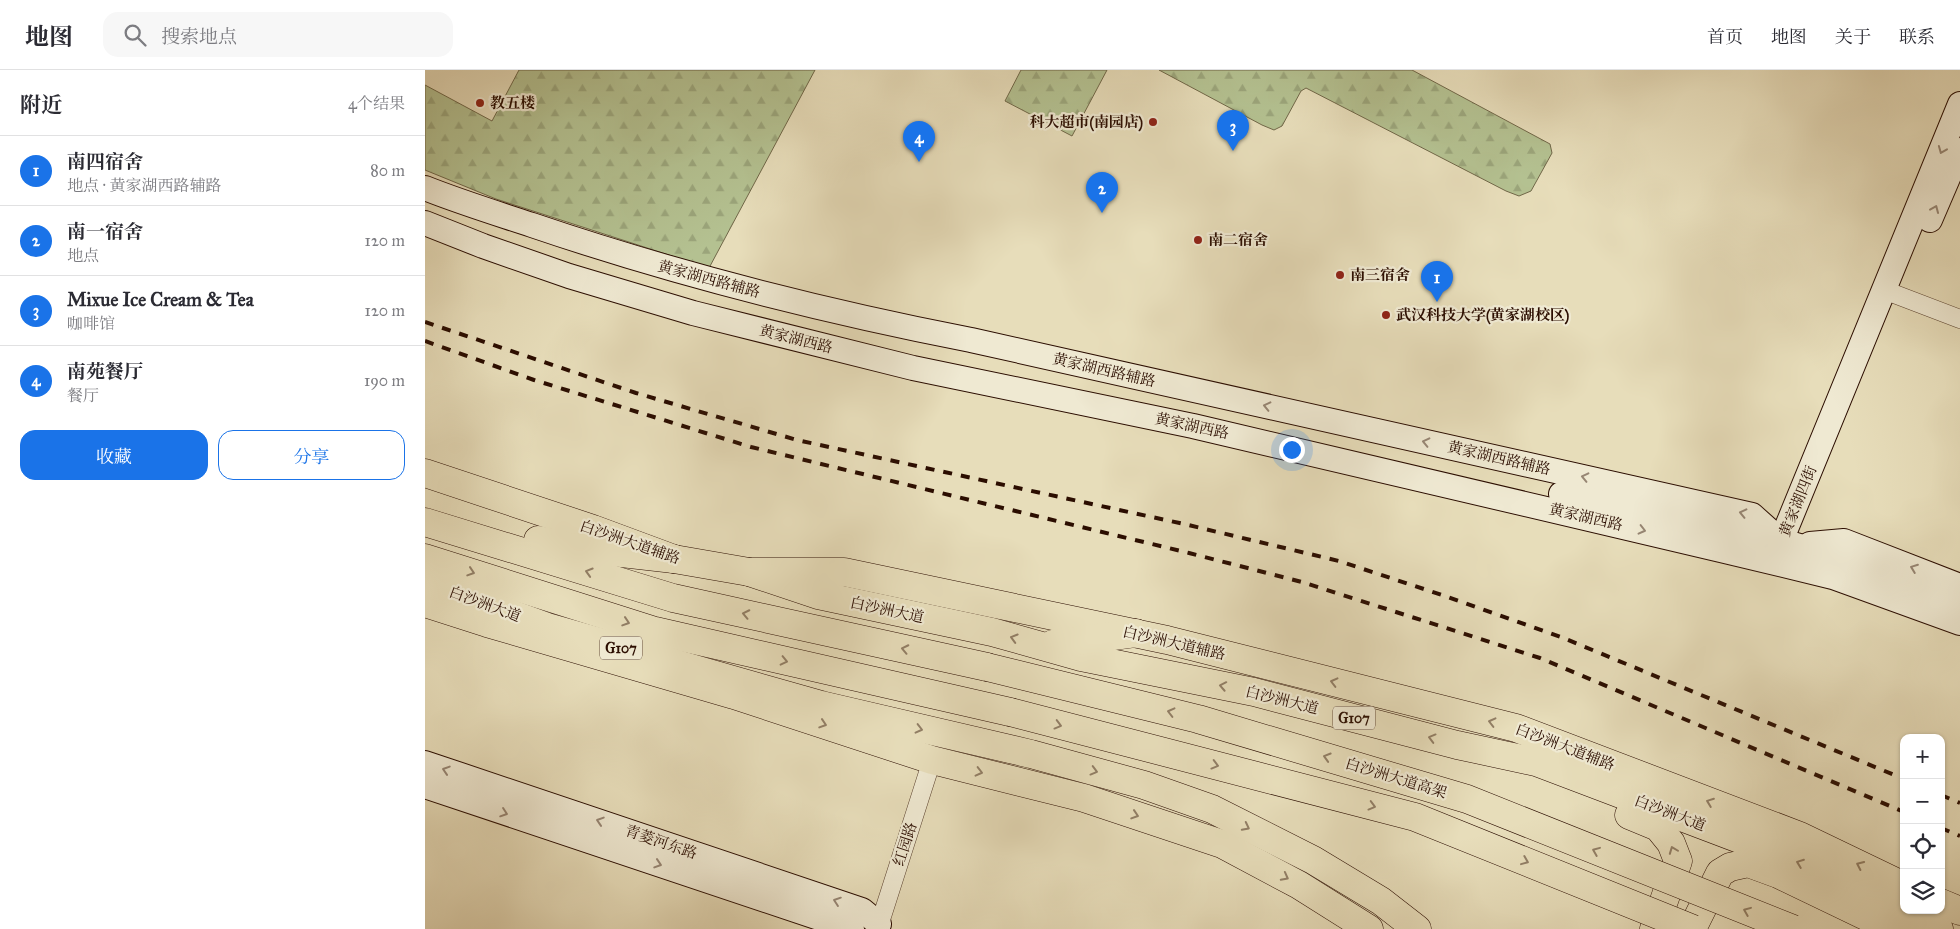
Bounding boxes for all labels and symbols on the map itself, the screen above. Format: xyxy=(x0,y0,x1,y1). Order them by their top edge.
place label: 教五楼 xyxy=(490,94,535,112)
marker: 教五楼 xyxy=(474,97,486,109)
pin: 3 xyxy=(1217,110,1249,151)
place label: 科大超市(南园店) xyxy=(1030,113,1143,132)
marker: 科大超市(南园店) xyxy=(1147,116,1159,128)
pin: 4 xyxy=(903,121,935,162)
one-way arrow xyxy=(1937,145,1947,153)
pin: 2 xyxy=(1086,172,1118,213)
one-way arrow xyxy=(1928,205,1939,214)
place label: 南二宿舍 xyxy=(1208,231,1268,249)
marker: 南二宿舍 xyxy=(1192,234,1204,246)
street label: 黄家湖西路辅路 xyxy=(656,257,762,301)
pin: 1 xyxy=(1421,261,1453,302)
place label: 南三宿舍 xyxy=(1350,266,1410,284)
marker: 南三宿舍 xyxy=(1334,269,1346,281)
place label: 武汉科技大学(黄家湖校区) xyxy=(1396,306,1569,325)
marker: 武汉科技大学(黄家湖校区) xyxy=(1380,309,1392,321)
street label: 黄家湖西路 xyxy=(757,321,835,357)
street label: 黄家湖西路辅路 xyxy=(1051,349,1157,391)
one-way arrow xyxy=(1263,402,1272,412)
street label: 黄家湖西路 xyxy=(1153,409,1231,443)
your location xyxy=(1279,437,1305,463)
one-way arrow xyxy=(1422,437,1430,448)
street label: 黄家湖西路辅路 xyxy=(1446,437,1552,479)
street label: 黄家湖四街 xyxy=(1776,463,1820,539)
one-way arrow xyxy=(1580,472,1589,483)
street label: 黄家湖西路 xyxy=(1547,500,1625,534)
one-way arrow xyxy=(1739,508,1748,519)
street label: 白沙洲大道辅路 xyxy=(577,516,683,568)
one-way arrow xyxy=(1637,524,1646,535)
one-way arrow xyxy=(1911,564,1919,574)
one-way arrow xyxy=(467,567,475,577)
one-way arrow xyxy=(586,568,594,578)
street label: 白沙洲大道 xyxy=(447,583,523,625)
street label: 白沙洲大道 xyxy=(848,593,926,627)
one-way arrow xyxy=(742,609,751,620)
one-way arrow xyxy=(621,616,630,626)
street label: 白沙洲大道辅路 xyxy=(1121,622,1227,664)
one-way arrow xyxy=(1010,634,1018,644)
road number: G107 xyxy=(600,636,642,660)
one-way arrow xyxy=(900,644,909,655)
one-way arrow xyxy=(779,655,788,666)
one-way arrow xyxy=(1330,677,1339,688)
one-way arrow xyxy=(1219,681,1228,691)
street label: 白沙洲大道 xyxy=(1243,682,1321,718)
road number: G107 xyxy=(1333,706,1375,730)
one-way arrow xyxy=(1167,707,1176,718)
one-way arrow xyxy=(1488,717,1497,728)
one-way arrow xyxy=(818,719,827,729)
one-way arrow xyxy=(1053,719,1061,729)
street label: 白沙洲大道辅路 xyxy=(1513,720,1617,774)
one-way arrow xyxy=(915,723,924,734)
one-way arrow xyxy=(1428,734,1436,744)
one-way arrow xyxy=(1324,753,1332,763)
street label: 白沙洲大道高架 xyxy=(1343,754,1449,802)
one-way arrow xyxy=(1210,759,1219,770)
one-way arrow xyxy=(1090,765,1099,776)
one-way arrow xyxy=(442,766,451,776)
one-way arrow xyxy=(974,766,982,776)
street label: 白沙洲大道 xyxy=(1632,791,1708,835)
one-way arrow xyxy=(1706,798,1715,808)
one-way arrow xyxy=(1368,800,1377,811)
one-way arrow xyxy=(500,807,508,817)
one-way arrow xyxy=(1130,809,1139,819)
one-way arrow xyxy=(597,817,605,827)
street label: 红园路 xyxy=(889,820,921,868)
street label: 青菱河东路 xyxy=(623,821,699,863)
one-way arrow xyxy=(1241,821,1250,831)
one-way arrow xyxy=(1593,846,1601,856)
one-way arrow xyxy=(1669,846,1679,855)
one-way arrow xyxy=(1520,855,1529,865)
one-way arrow xyxy=(1797,858,1805,868)
one-way arrow xyxy=(654,859,662,869)
one-way arrow xyxy=(1856,861,1865,871)
one-way arrow xyxy=(1279,871,1288,881)
one-way arrow xyxy=(833,897,842,907)
one-way arrow xyxy=(1744,907,1752,917)

